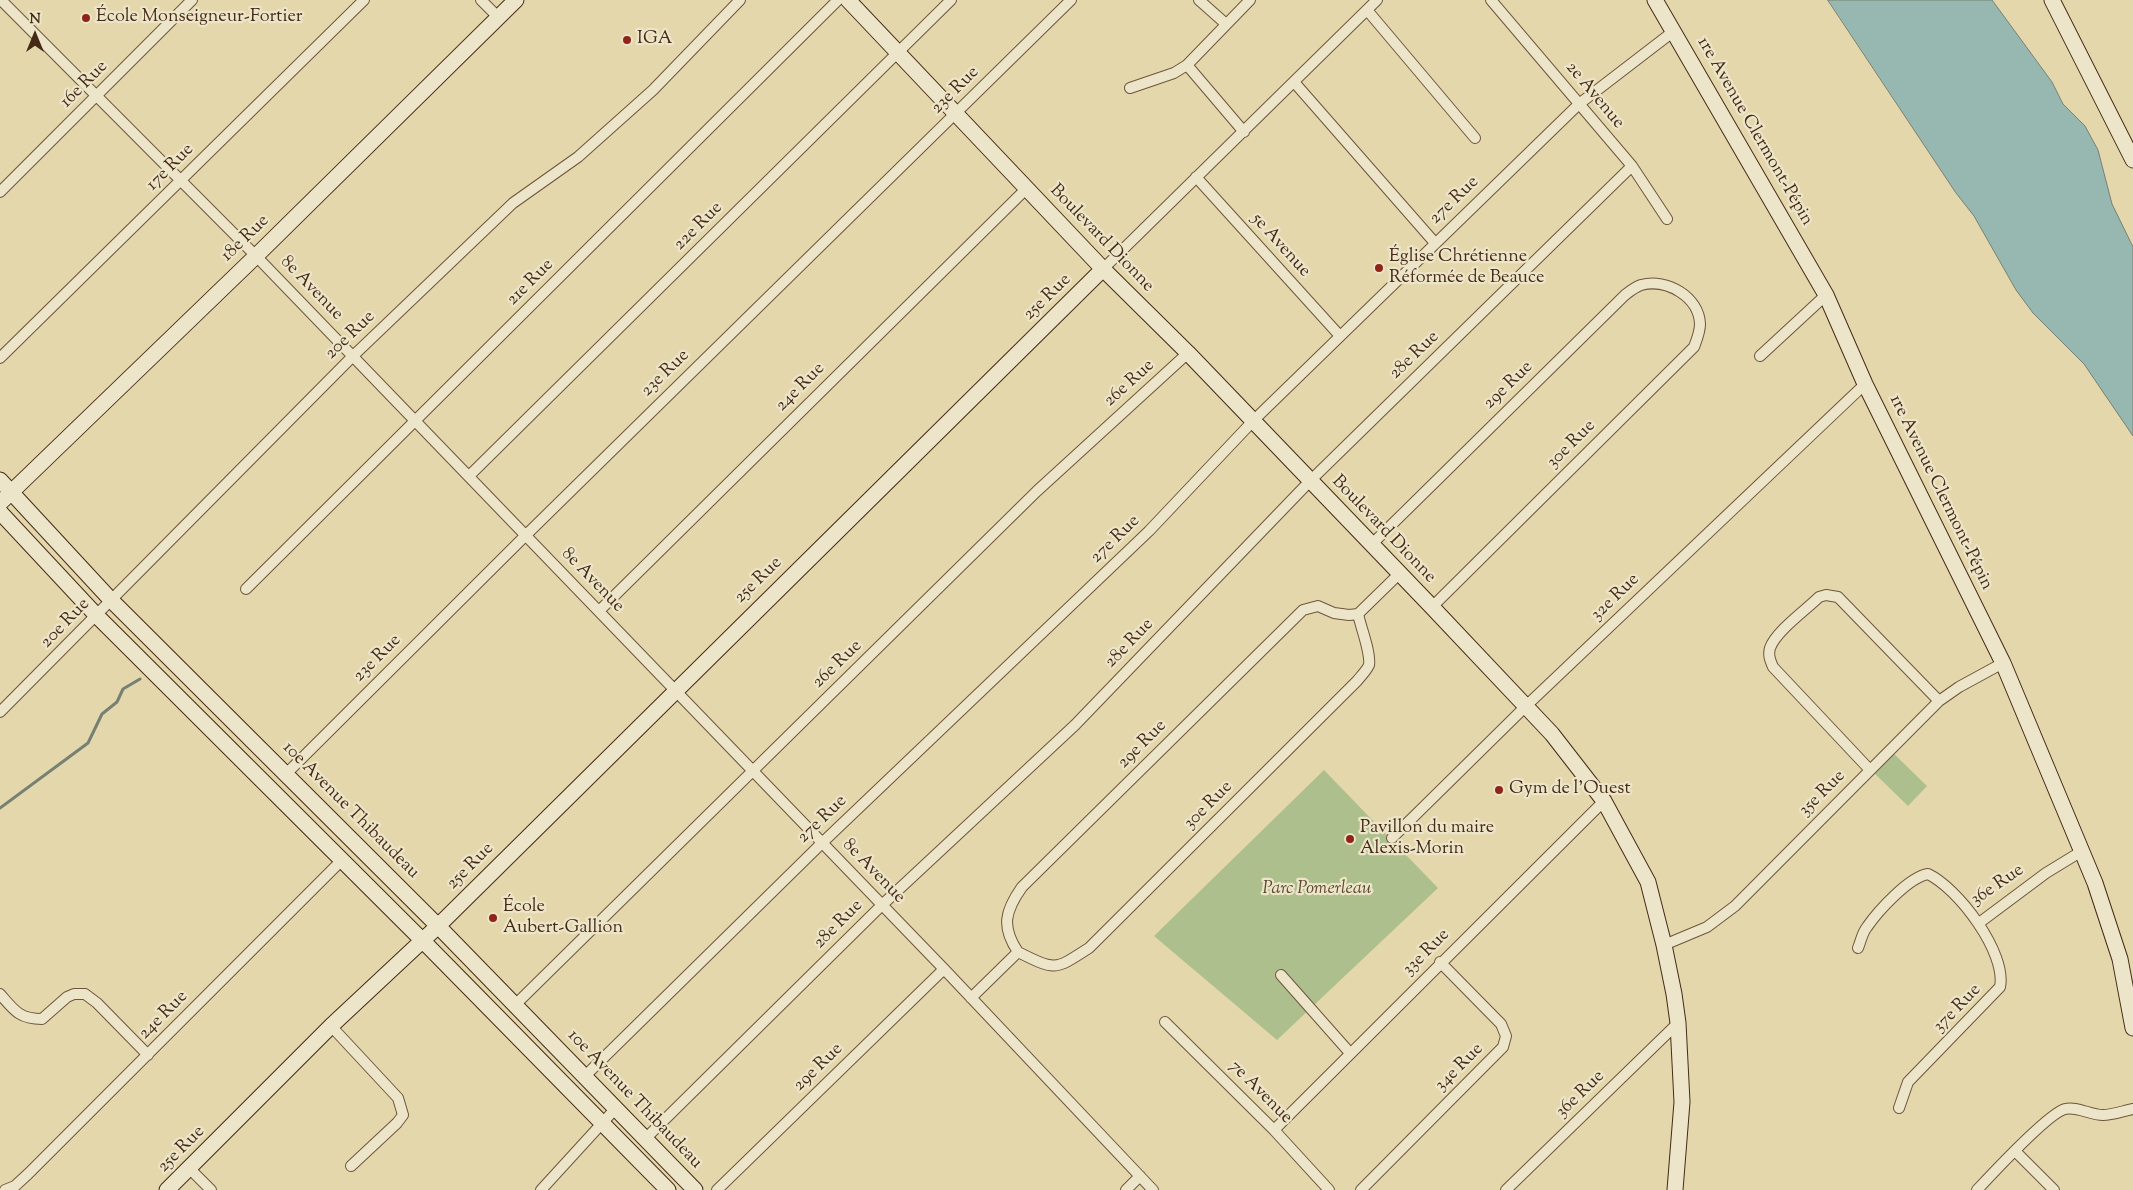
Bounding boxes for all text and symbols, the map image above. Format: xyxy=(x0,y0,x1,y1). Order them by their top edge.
place label: École Monseigneur-Fortier xyxy=(96,7,303,29)
north arrow xyxy=(10,10,60,60)
text: N xyxy=(29,10,41,30)
marker: École Monseigneur-Fortier xyxy=(80,12,92,24)
place label: IGA xyxy=(637,29,672,51)
marker: IGA xyxy=(621,34,633,46)
street label: 1re Avenue Clermont-Pépin xyxy=(1691,34,1817,230)
street label: 16e Rue xyxy=(57,57,113,113)
street label: 2e Avenue xyxy=(1560,58,1628,134)
street label: 23e Rue xyxy=(928,63,984,119)
street label: 17e Rue xyxy=(143,140,199,196)
street label: 27e Rue xyxy=(1426,172,1484,230)
street label: Boulevard Dionne xyxy=(1044,181,1158,297)
street label: 22e Rue xyxy=(670,198,728,256)
street label: 5e Avenue xyxy=(1246,210,1314,282)
street label: 18e Rue xyxy=(217,211,275,267)
place label: Église Chrétienne Réformée de Beauce xyxy=(1389,247,1544,290)
street label: 8e Avenue xyxy=(275,252,347,326)
street label: 21e Rue xyxy=(503,255,559,311)
marker: Église Chrétienne Réformée de Beauce xyxy=(1373,262,1385,274)
street label: 25e Rue xyxy=(1020,270,1076,326)
street label: 20e Rue xyxy=(321,307,381,365)
street label: 28e Rue xyxy=(1386,327,1444,385)
street label: 23e Rue xyxy=(637,346,695,402)
street label: 26e Rue xyxy=(1100,356,1160,412)
street label: 29e Rue xyxy=(1480,357,1538,415)
street label: 24e Rue xyxy=(772,359,830,417)
street label: 1re Avenue Clermont-Pépin xyxy=(1883,392,1997,594)
street label: 30e Rue xyxy=(1543,416,1601,474)
street label: Boulevard Dionne xyxy=(1326,472,1440,588)
street label: 27e Rue xyxy=(1087,511,1145,569)
street label: 8e Avenue xyxy=(556,544,628,618)
street label: 25e Rue xyxy=(731,553,787,609)
street label: 32e Rue xyxy=(1587,570,1645,626)
street label: 20e Rue xyxy=(37,594,95,654)
street label: 28e Rue xyxy=(1101,615,1159,673)
street label: 23e Rue xyxy=(350,631,406,687)
street label: 26e Rue xyxy=(809,636,867,694)
street label: 29e Rue xyxy=(1114,716,1172,774)
street label: 10e Avenue Thibaudeau xyxy=(277,738,423,884)
street label: 35e Rue xyxy=(1795,766,1851,822)
street label: 30e Rue xyxy=(1180,777,1238,835)
place label: Gym de l'Ouest xyxy=(1509,779,1631,801)
marker: Gym de l'Ouest xyxy=(1493,784,1505,796)
street label: 27e Rue xyxy=(794,791,852,849)
place label: Pavillon du maire Alexis-Morin xyxy=(1360,818,1494,861)
marker: Pavillon du maire Alexis-Morin xyxy=(1344,833,1356,845)
street label: 8e Avenue xyxy=(837,835,909,909)
street label: 25e Rue xyxy=(443,839,499,895)
street label: 36e Rue xyxy=(1967,860,2029,912)
park label: Parc Pomerleau xyxy=(1263,879,1371,901)
street label: 28e Rue xyxy=(810,896,868,954)
place label: École Aubert-Gallion xyxy=(503,897,623,940)
marker: École Aubert-Gallion xyxy=(487,912,499,924)
street label: 33e Rue xyxy=(1399,925,1455,981)
street label: 37e Rue xyxy=(1930,980,1986,1038)
street label: 24e Rue xyxy=(135,987,193,1045)
street label: 10e Avenue Thibaudeau xyxy=(562,1026,706,1174)
street label: 29e Rue xyxy=(790,1039,848,1097)
street label: 34e Rue xyxy=(1431,1039,1489,1097)
street label: 7e Avenue xyxy=(1224,1057,1296,1129)
street label: 36e Rue xyxy=(1552,1067,1610,1123)
street label: 25e Rue xyxy=(154,1122,210,1178)

